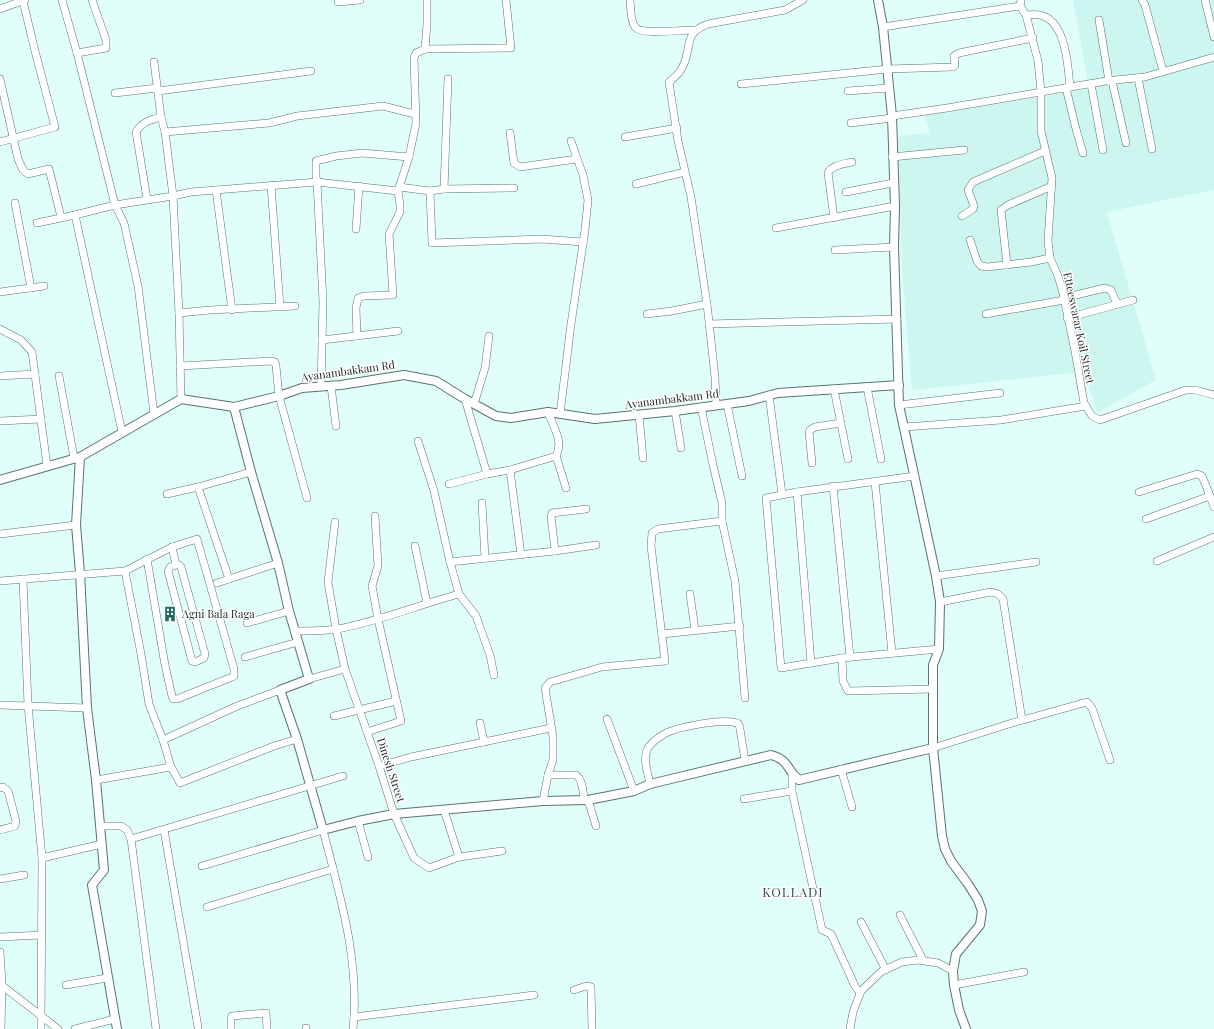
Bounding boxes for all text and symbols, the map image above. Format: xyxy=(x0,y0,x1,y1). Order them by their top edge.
street label: Etteeswarar Koil Street xyxy=(1060,271,1099,385)
street label: Ayanambakkam Rd xyxy=(299,356,396,385)
street label: Ayanambakkam Rd xyxy=(623,385,720,412)
building icon: Agni Bala Raga xyxy=(161,605,179,623)
place label: Agni Bala Raga xyxy=(181,606,255,621)
street label: Dinesh Street xyxy=(374,736,409,804)
district label: KOLLADI xyxy=(762,883,824,900)

